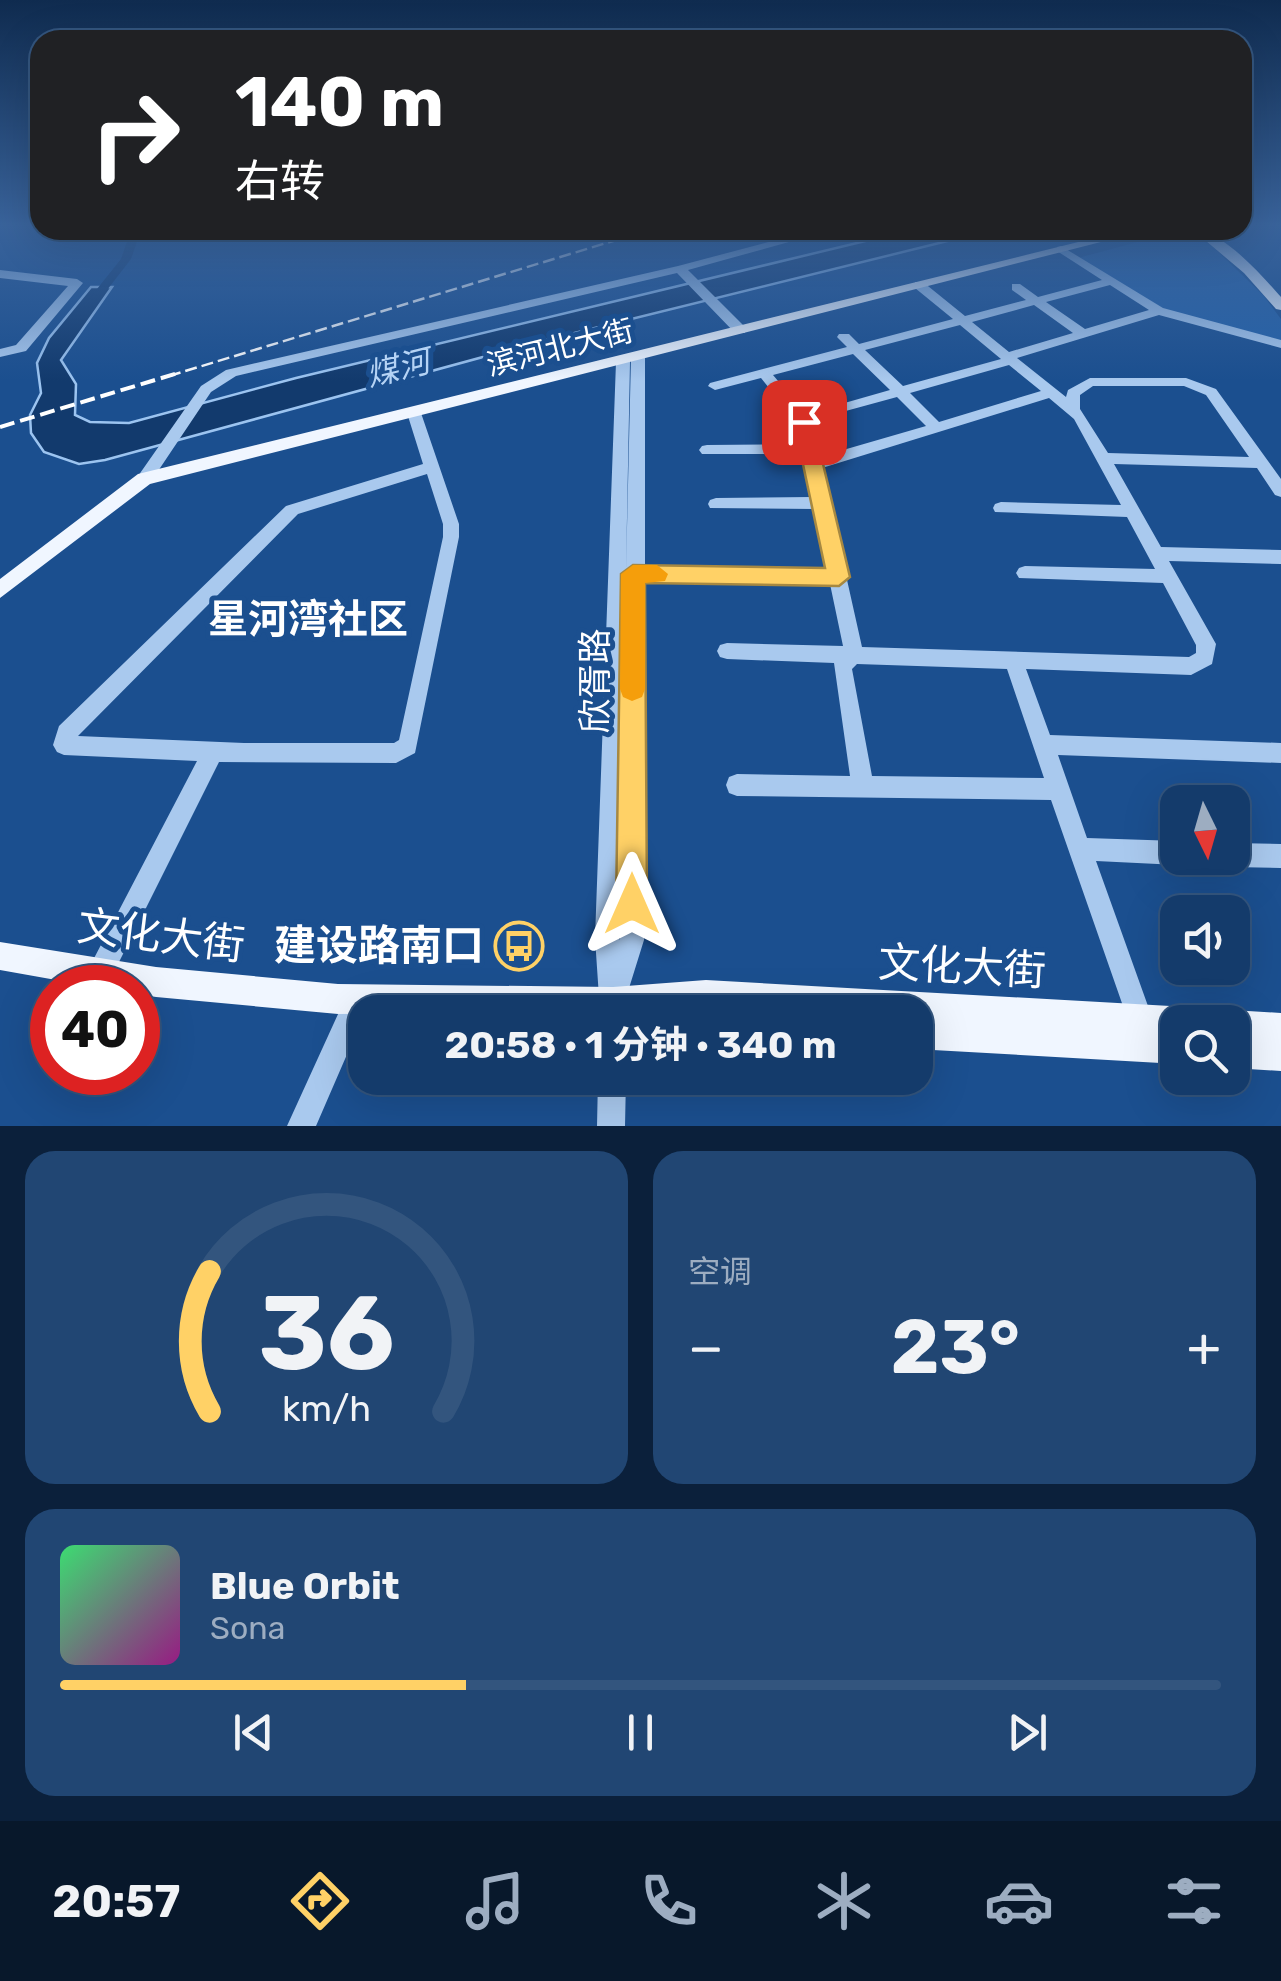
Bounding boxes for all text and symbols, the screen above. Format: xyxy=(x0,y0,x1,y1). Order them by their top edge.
text: 140 m xyxy=(235,61,444,144)
icon: right xyxy=(70,70,200,200)
text: 右转 xyxy=(235,155,325,208)
street label: 滨河北大街 xyxy=(483,312,637,384)
water label: 煤河 xyxy=(362,340,439,394)
pin xyxy=(762,380,847,465)
icon: arrive xyxy=(777,395,832,450)
district label: 星河湾社区 xyxy=(208,596,408,643)
street label: 欣胥路 xyxy=(574,628,616,734)
north arrow xyxy=(1160,785,1250,875)
map controls xyxy=(1160,785,1250,1095)
position arrow xyxy=(580,852,684,956)
button: sound xyxy=(1160,895,1250,985)
street label: 文化大街 xyxy=(75,901,247,971)
bus stop icon: 建设路南口 xyxy=(493,920,545,972)
place label: 建设路南口 xyxy=(274,921,484,971)
street label: 文化大街 xyxy=(877,938,1047,996)
speed limit sign: 40 xyxy=(30,965,160,1095)
button: search xyxy=(1160,1005,1250,1095)
text: 20:58 · 1 分钟 · 340 m xyxy=(444,1022,837,1068)
text: 空调 xyxy=(688,1253,752,1291)
text: 36 xyxy=(258,1272,395,1395)
text: 23° xyxy=(891,1303,1020,1392)
text: − xyxy=(688,1315,724,1380)
text: + xyxy=(1187,1315,1221,1380)
text: km/h xyxy=(282,1388,371,1430)
text: Blue Orbit xyxy=(210,1563,400,1609)
text: Sona xyxy=(210,1609,285,1647)
icon: previous xyxy=(226,1705,281,1760)
icon: pause xyxy=(613,1705,668,1760)
icon: next xyxy=(1000,1705,1055,1760)
icon: directions xyxy=(285,1866,355,1936)
icon: music xyxy=(460,1866,530,1936)
icon: phone xyxy=(634,1866,704,1936)
icon: climate xyxy=(809,1866,879,1936)
icon: car xyxy=(984,1866,1054,1936)
icon: filters xyxy=(1159,1866,1229,1936)
text: 20:57 xyxy=(52,1875,180,1928)

